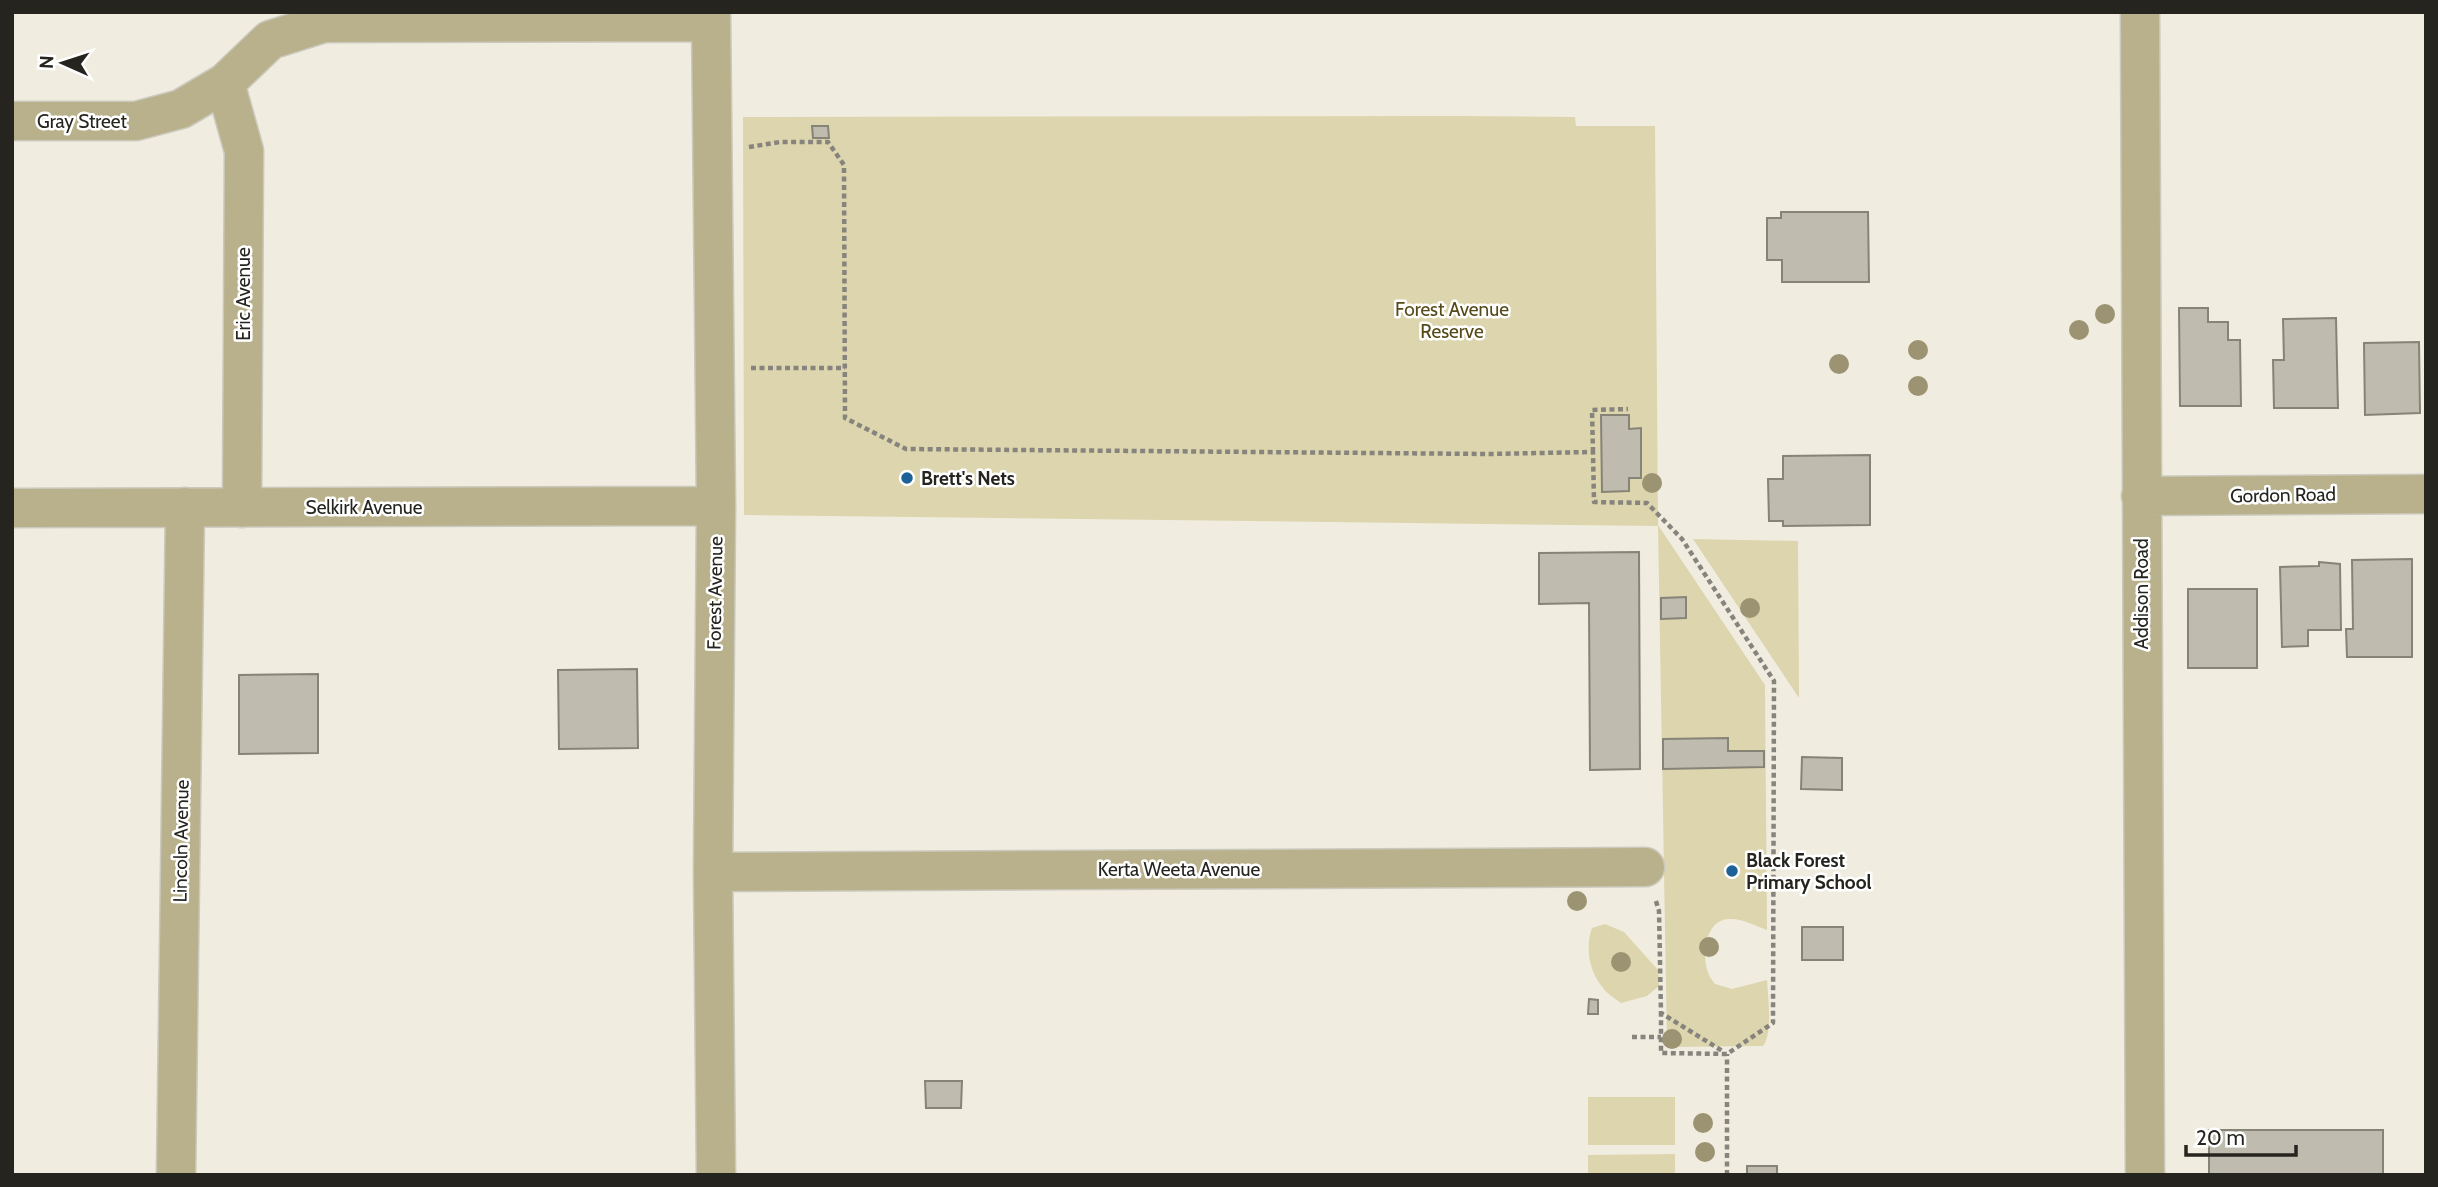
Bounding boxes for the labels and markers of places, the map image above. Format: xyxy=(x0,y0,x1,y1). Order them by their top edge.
place label: Brett's Nets xyxy=(921,467,1015,490)
marker: Brett's Nets xyxy=(899,470,915,486)
place label: Black Forest Primary School xyxy=(1746,849,1872,894)
marker: Black Forest Primary School xyxy=(1724,863,1740,879)

